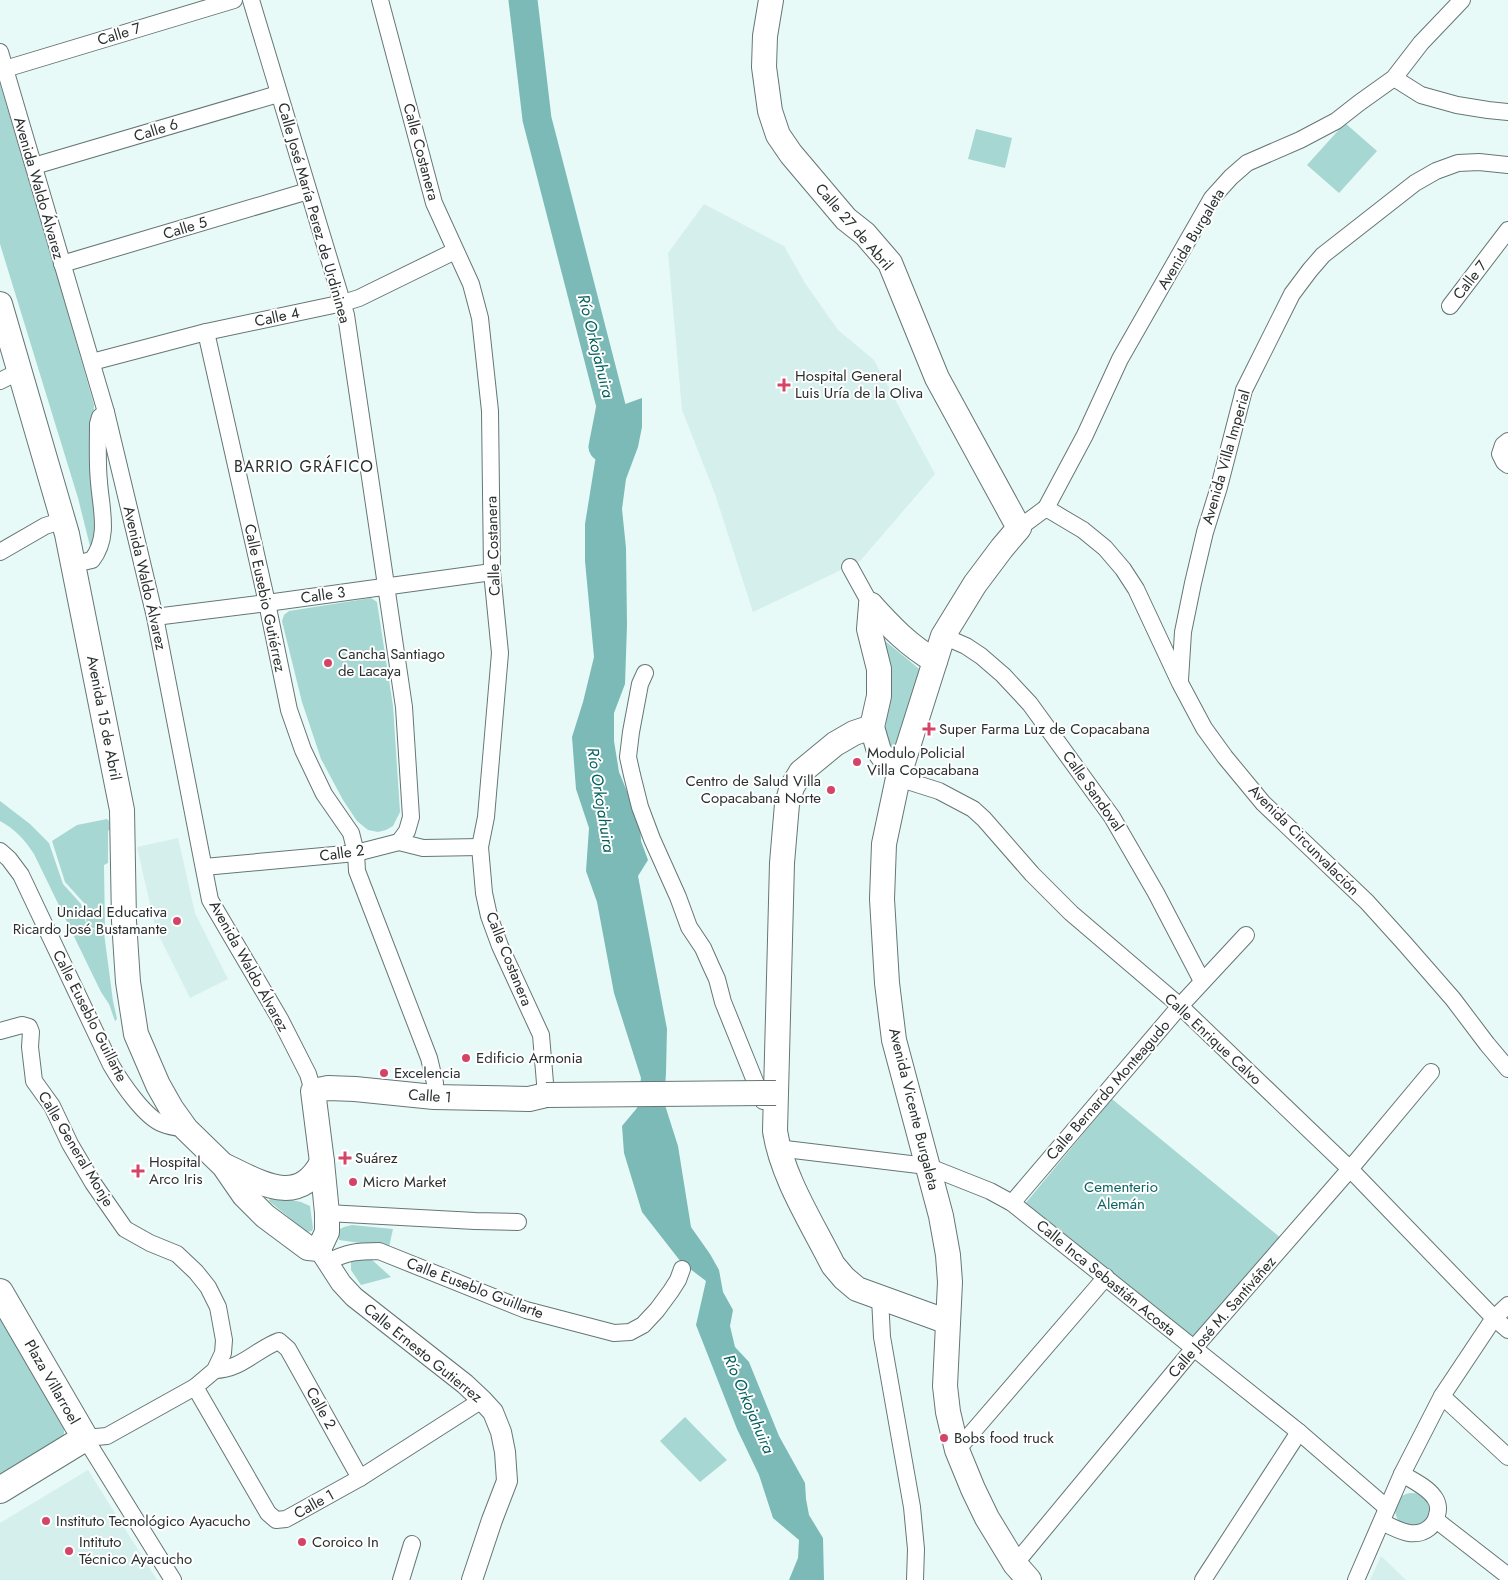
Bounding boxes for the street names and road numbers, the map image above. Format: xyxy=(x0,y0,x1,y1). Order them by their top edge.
street label: Calle 7 xyxy=(95,17,144,51)
street label: Calle José María Perez de Urdininea xyxy=(272,100,356,326)
street label: Calle Costanera xyxy=(397,101,445,203)
street label: Calle 6 xyxy=(131,113,181,147)
street label: Avenida Waldo Álvarez xyxy=(8,114,70,262)
street label: Calle 27 de Abril xyxy=(810,179,898,275)
street label: Avenida Burgaleta xyxy=(1152,184,1230,294)
street label: Calle 5 xyxy=(160,211,210,245)
street label: Calle 7 xyxy=(1448,256,1492,304)
street label: Calle 4 xyxy=(253,301,302,332)
street label: Avenida Villa Imperial xyxy=(1196,387,1256,527)
street label: Calle Costanera xyxy=(480,496,506,596)
street label: Avenida Waldo Álvarez xyxy=(118,504,172,652)
street label: Calle Eusebio Gutiérrez xyxy=(239,522,291,674)
street label: Calle 3 xyxy=(299,581,347,609)
street label: Avenida 15 de Abril xyxy=(81,654,127,782)
street label: Calle Sandoval xyxy=(1057,746,1129,836)
street label: Avenida Circunvalación xyxy=(1244,780,1364,900)
street label: Calle 2 xyxy=(318,839,366,867)
street label: Avenida Waldo Álvarez xyxy=(204,896,294,1036)
street label: Calle Costanera xyxy=(480,909,538,1009)
street label: Calle Euseblo Guillarte xyxy=(47,946,133,1086)
street label: Calle Enrique Calvo xyxy=(1159,988,1267,1090)
street label: Calle Bernardo Monteagudo xyxy=(1041,1015,1175,1165)
street label: Avenida Vicente Burgaleta xyxy=(883,1026,945,1192)
street label: Calle 1 xyxy=(408,1084,452,1108)
street label: Calle General Monje xyxy=(33,1087,119,1211)
street label: Calle Inca Sebastián Acosta xyxy=(1031,1215,1181,1341)
street label: Calle José M. Santiváñez xyxy=(1163,1251,1281,1383)
street label: Calle Euseblo Guillarte xyxy=(403,1252,547,1324)
street label: Calle Ernesto Gutierrez xyxy=(359,1298,487,1408)
street label: Plaza Villarroel xyxy=(19,1335,85,1429)
street label: Calle 2 xyxy=(300,1383,342,1433)
street label: Calle 1 xyxy=(290,1484,338,1524)

